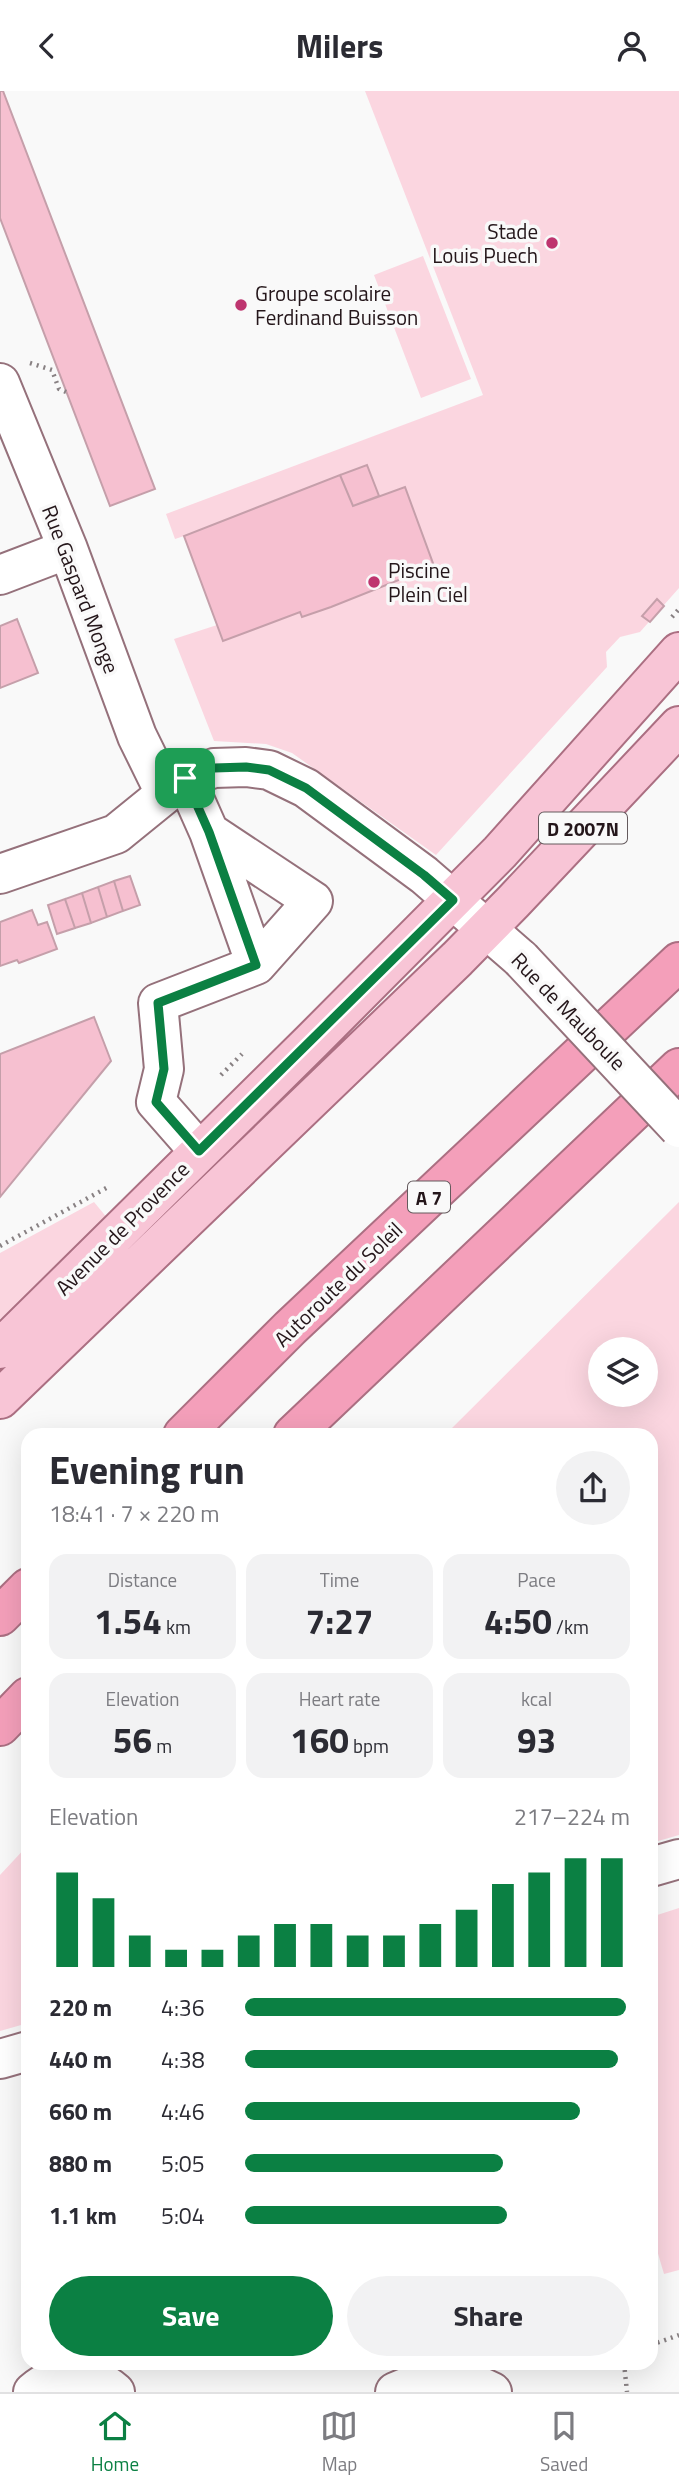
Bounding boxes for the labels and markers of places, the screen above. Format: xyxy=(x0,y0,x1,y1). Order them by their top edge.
place label: Stade Louis Puech xyxy=(432,215,538,271)
marker: Stade Louis Puech xyxy=(544,235,560,251)
place label: Groupe scolaire Ferdinand Buisson xyxy=(255,277,418,333)
marker: Groupe scolaire Ferdinand Buisson xyxy=(233,297,249,313)
place label: Piscine Plein Ciel xyxy=(388,554,468,610)
marker: Piscine Plein Ciel xyxy=(366,574,382,590)
pin xyxy=(155,748,215,808)

